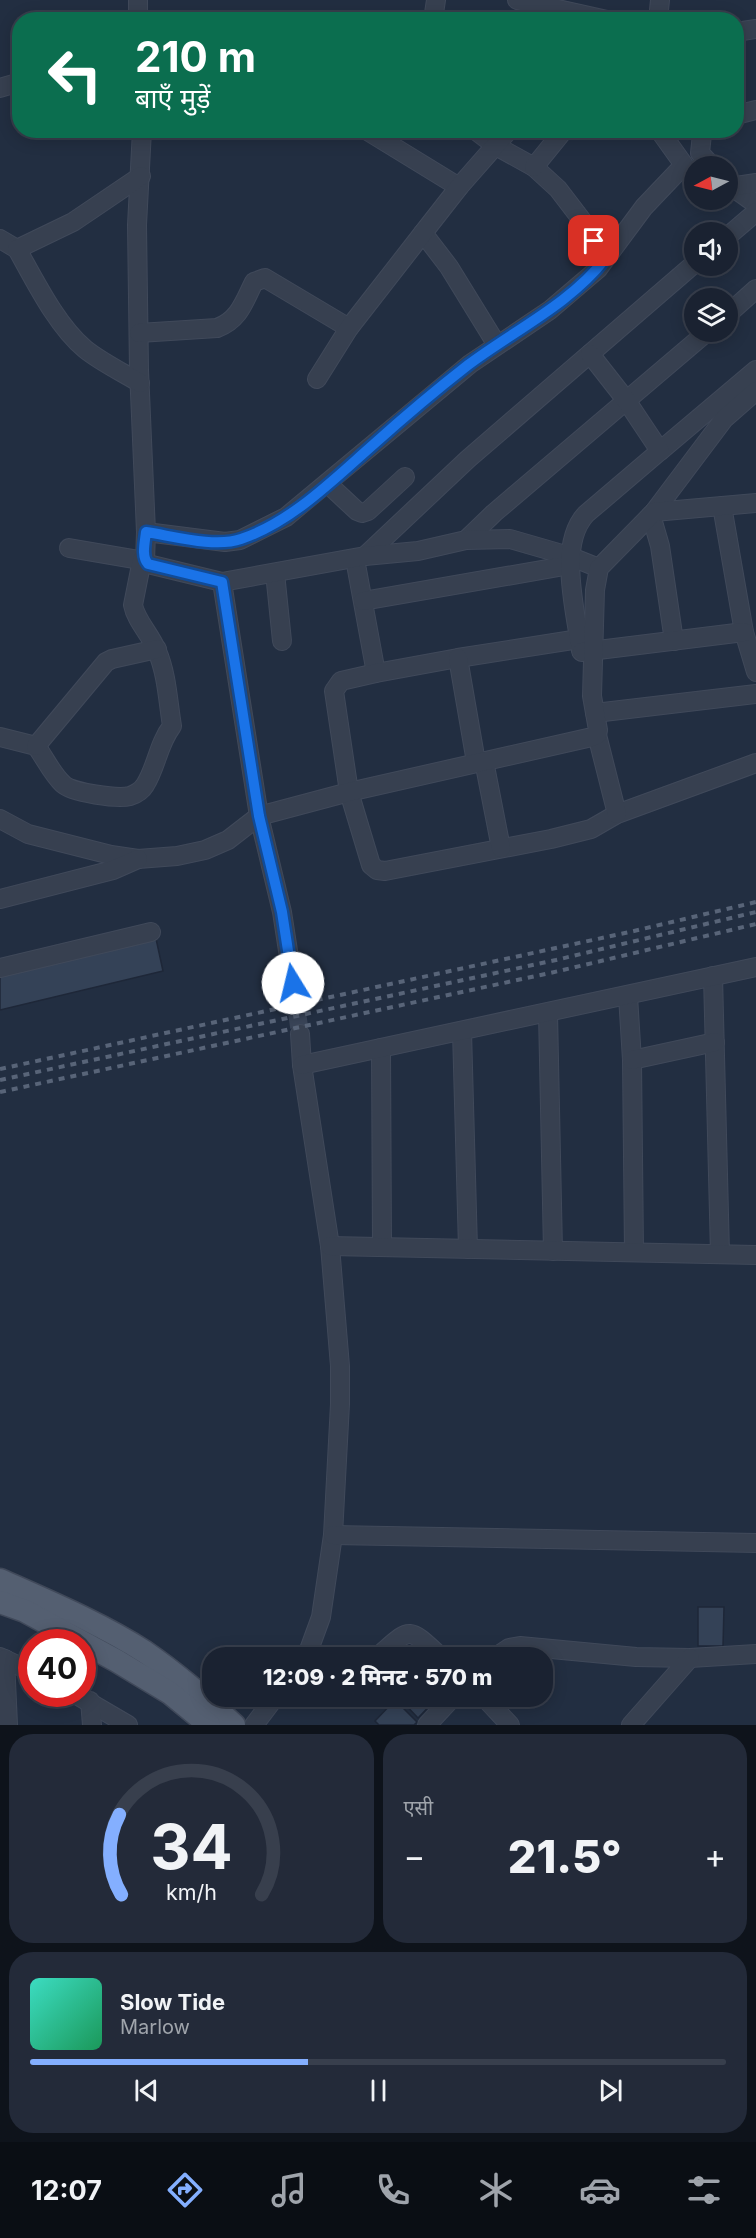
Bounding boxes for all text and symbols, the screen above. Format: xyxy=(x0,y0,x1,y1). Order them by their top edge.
text: 210 m xyxy=(135,31,256,82)
icon: left xyxy=(36,36,114,114)
text: बाएँ मुड़ें xyxy=(135,82,211,115)
north arrow xyxy=(684,156,738,210)
map controls xyxy=(684,156,738,342)
pin xyxy=(568,215,619,266)
button: sound xyxy=(684,222,738,276)
icon: arrive xyxy=(577,224,610,257)
button: layers xyxy=(684,288,738,342)
position arrow xyxy=(261,951,325,1015)
speed limit sign: 40 xyxy=(18,1629,96,1707)
text: 12:09 · 2 मिनट · 570 m xyxy=(263,1664,492,1690)
text: एसी xyxy=(404,1796,433,1820)
text: 34 xyxy=(150,1809,232,1884)
text: 21.5° xyxy=(508,1829,622,1884)
text: − xyxy=(404,1836,425,1876)
text: + xyxy=(704,1836,726,1876)
text: km/h xyxy=(166,1880,217,1906)
text: Slow Tide xyxy=(120,1989,225,2015)
text: Marlow xyxy=(120,2015,190,2039)
icon: previous xyxy=(130,2074,163,2107)
icon: pause xyxy=(362,2074,395,2107)
icon: next xyxy=(594,2074,627,2107)
icon: directions xyxy=(164,2169,206,2211)
icon: music xyxy=(268,2169,310,2211)
icon: phone xyxy=(372,2169,414,2211)
icon: climate xyxy=(475,2169,517,2211)
icon: car xyxy=(579,2169,621,2211)
icon: filters xyxy=(683,2169,725,2211)
text: 12:07 xyxy=(31,2174,102,2207)

